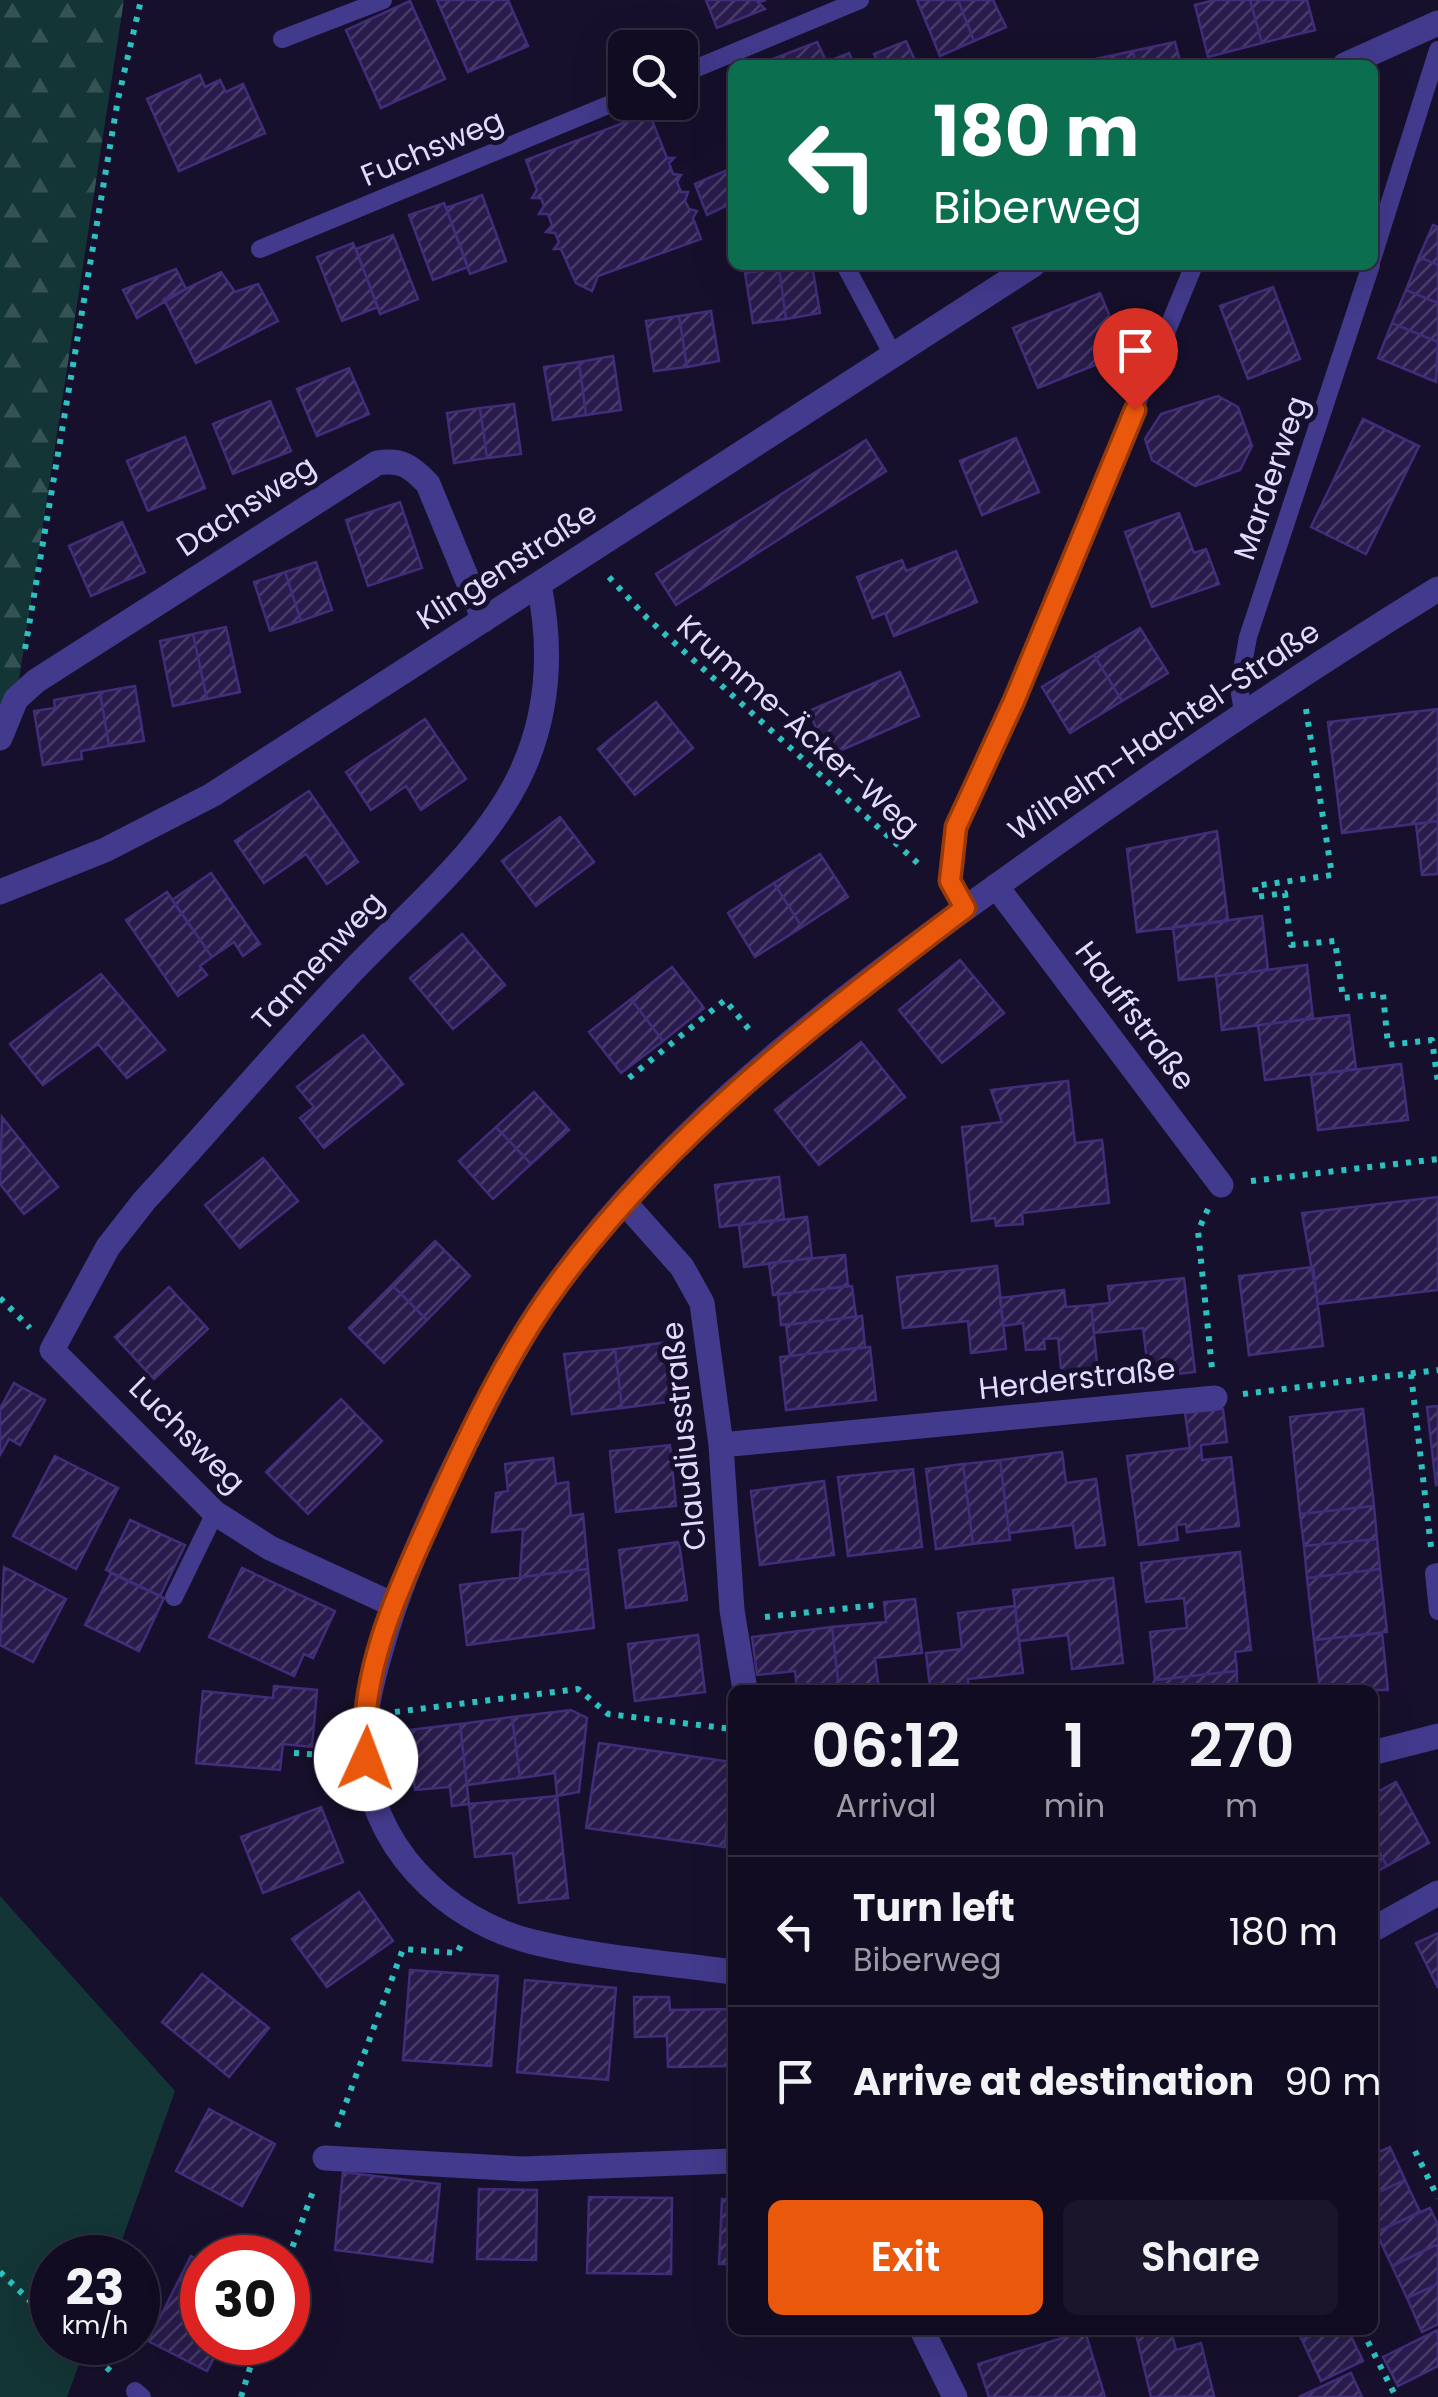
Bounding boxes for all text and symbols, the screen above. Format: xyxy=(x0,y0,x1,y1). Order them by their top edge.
map controls xyxy=(608,30,698,120)
button: search xyxy=(608,30,698,120)
text: 180 m xyxy=(933,82,1139,181)
street label: Fuchsweg xyxy=(354,98,510,197)
icon: left xyxy=(768,100,898,230)
text: Biberweg xyxy=(933,176,1142,239)
pin xyxy=(1093,308,1178,411)
icon: arrive xyxy=(1108,323,1163,378)
street label: Marderweg xyxy=(1222,390,1319,566)
street label: Dachsweg xyxy=(168,445,324,567)
street label: Klingenstraße xyxy=(408,491,605,640)
street label: Krumme-Äcker-Weg xyxy=(667,605,929,847)
street label: Wilhelm-Hachtel-Straße xyxy=(999,610,1328,851)
street label: Tannenweg xyxy=(242,882,393,1040)
street label: Hauffstraße xyxy=(1065,932,1206,1099)
street label: Claudiusstraße xyxy=(650,1320,717,1552)
street label: Herderstraße xyxy=(976,1347,1178,1410)
street label: Luchsweg xyxy=(120,1367,255,1502)
text: 06:12 xyxy=(811,1704,960,1788)
text: 1 xyxy=(1064,1704,1085,1788)
text: 270 xyxy=(1189,1704,1295,1788)
position arrow xyxy=(314,1707,418,1811)
text: Arrival xyxy=(836,1783,936,1828)
text: min xyxy=(1044,1783,1105,1828)
text: m xyxy=(1225,1783,1258,1828)
text: Turn left xyxy=(853,1881,1015,1934)
icon: left xyxy=(768,1904,823,1959)
text: 180 m xyxy=(1229,1905,1338,1958)
text: Biberweg xyxy=(853,1937,1002,1982)
icon: arrive xyxy=(768,2054,823,2109)
text: Arrive at destination xyxy=(853,2055,1254,2108)
text: 90 m xyxy=(1284,2055,1381,2108)
button: Exit xyxy=(768,2200,1043,2315)
button: Share xyxy=(1063,2200,1338,2315)
speed limit sign: 30 xyxy=(180,2235,310,2365)
text: 23 xyxy=(66,2252,124,2323)
text: km/h xyxy=(62,2308,128,2343)

